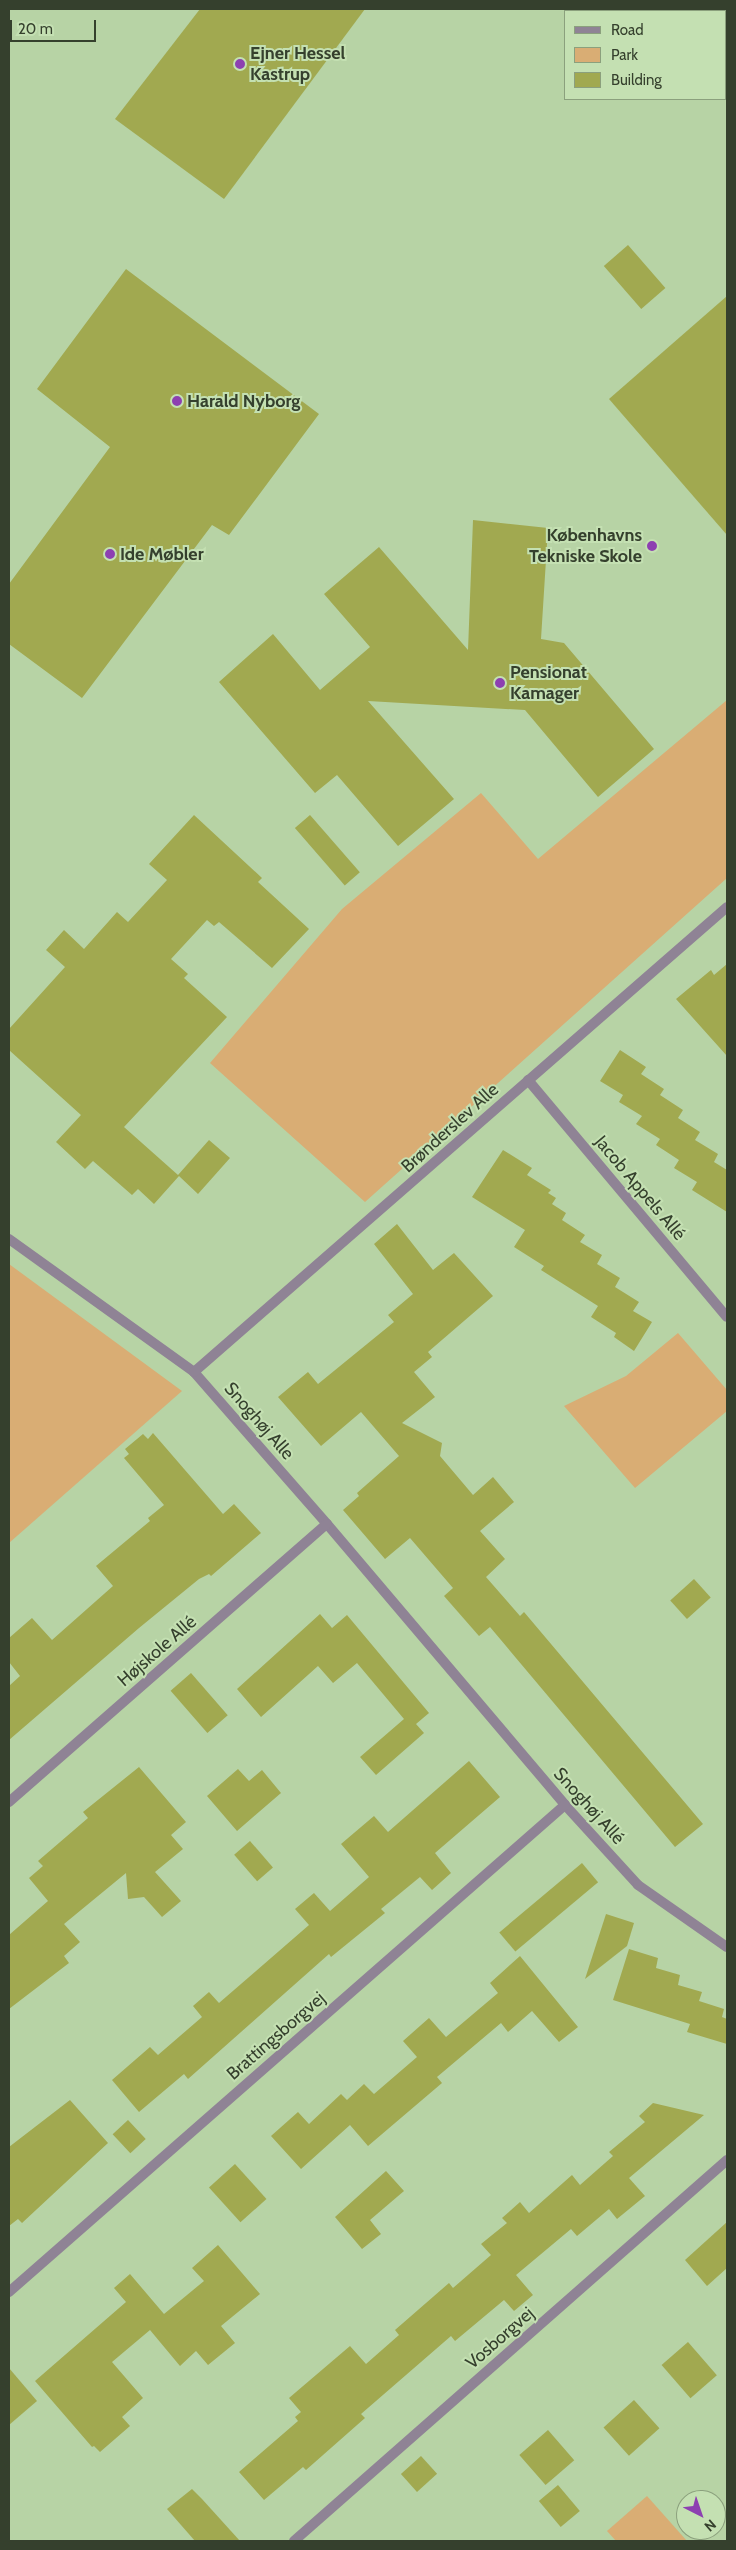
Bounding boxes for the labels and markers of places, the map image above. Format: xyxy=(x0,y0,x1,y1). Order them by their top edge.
place label: Ejner Hessel Kastrup xyxy=(250,43,345,86)
marker: Ejner Hessel Kastrup xyxy=(234,58,246,70)
place label: Harald Nyborg xyxy=(187,390,300,412)
marker: Harald Nyborg xyxy=(171,395,183,407)
place label: Københavns Tekniske Skole xyxy=(529,525,642,568)
marker: Københavns Tekniske Skole xyxy=(646,540,658,552)
place label: Ide Møbler xyxy=(120,543,204,565)
marker: Ide Møbler xyxy=(104,548,116,560)
place label: Pensionat Kamager xyxy=(510,662,587,704)
marker: Pensionat Kamager xyxy=(494,677,506,689)

